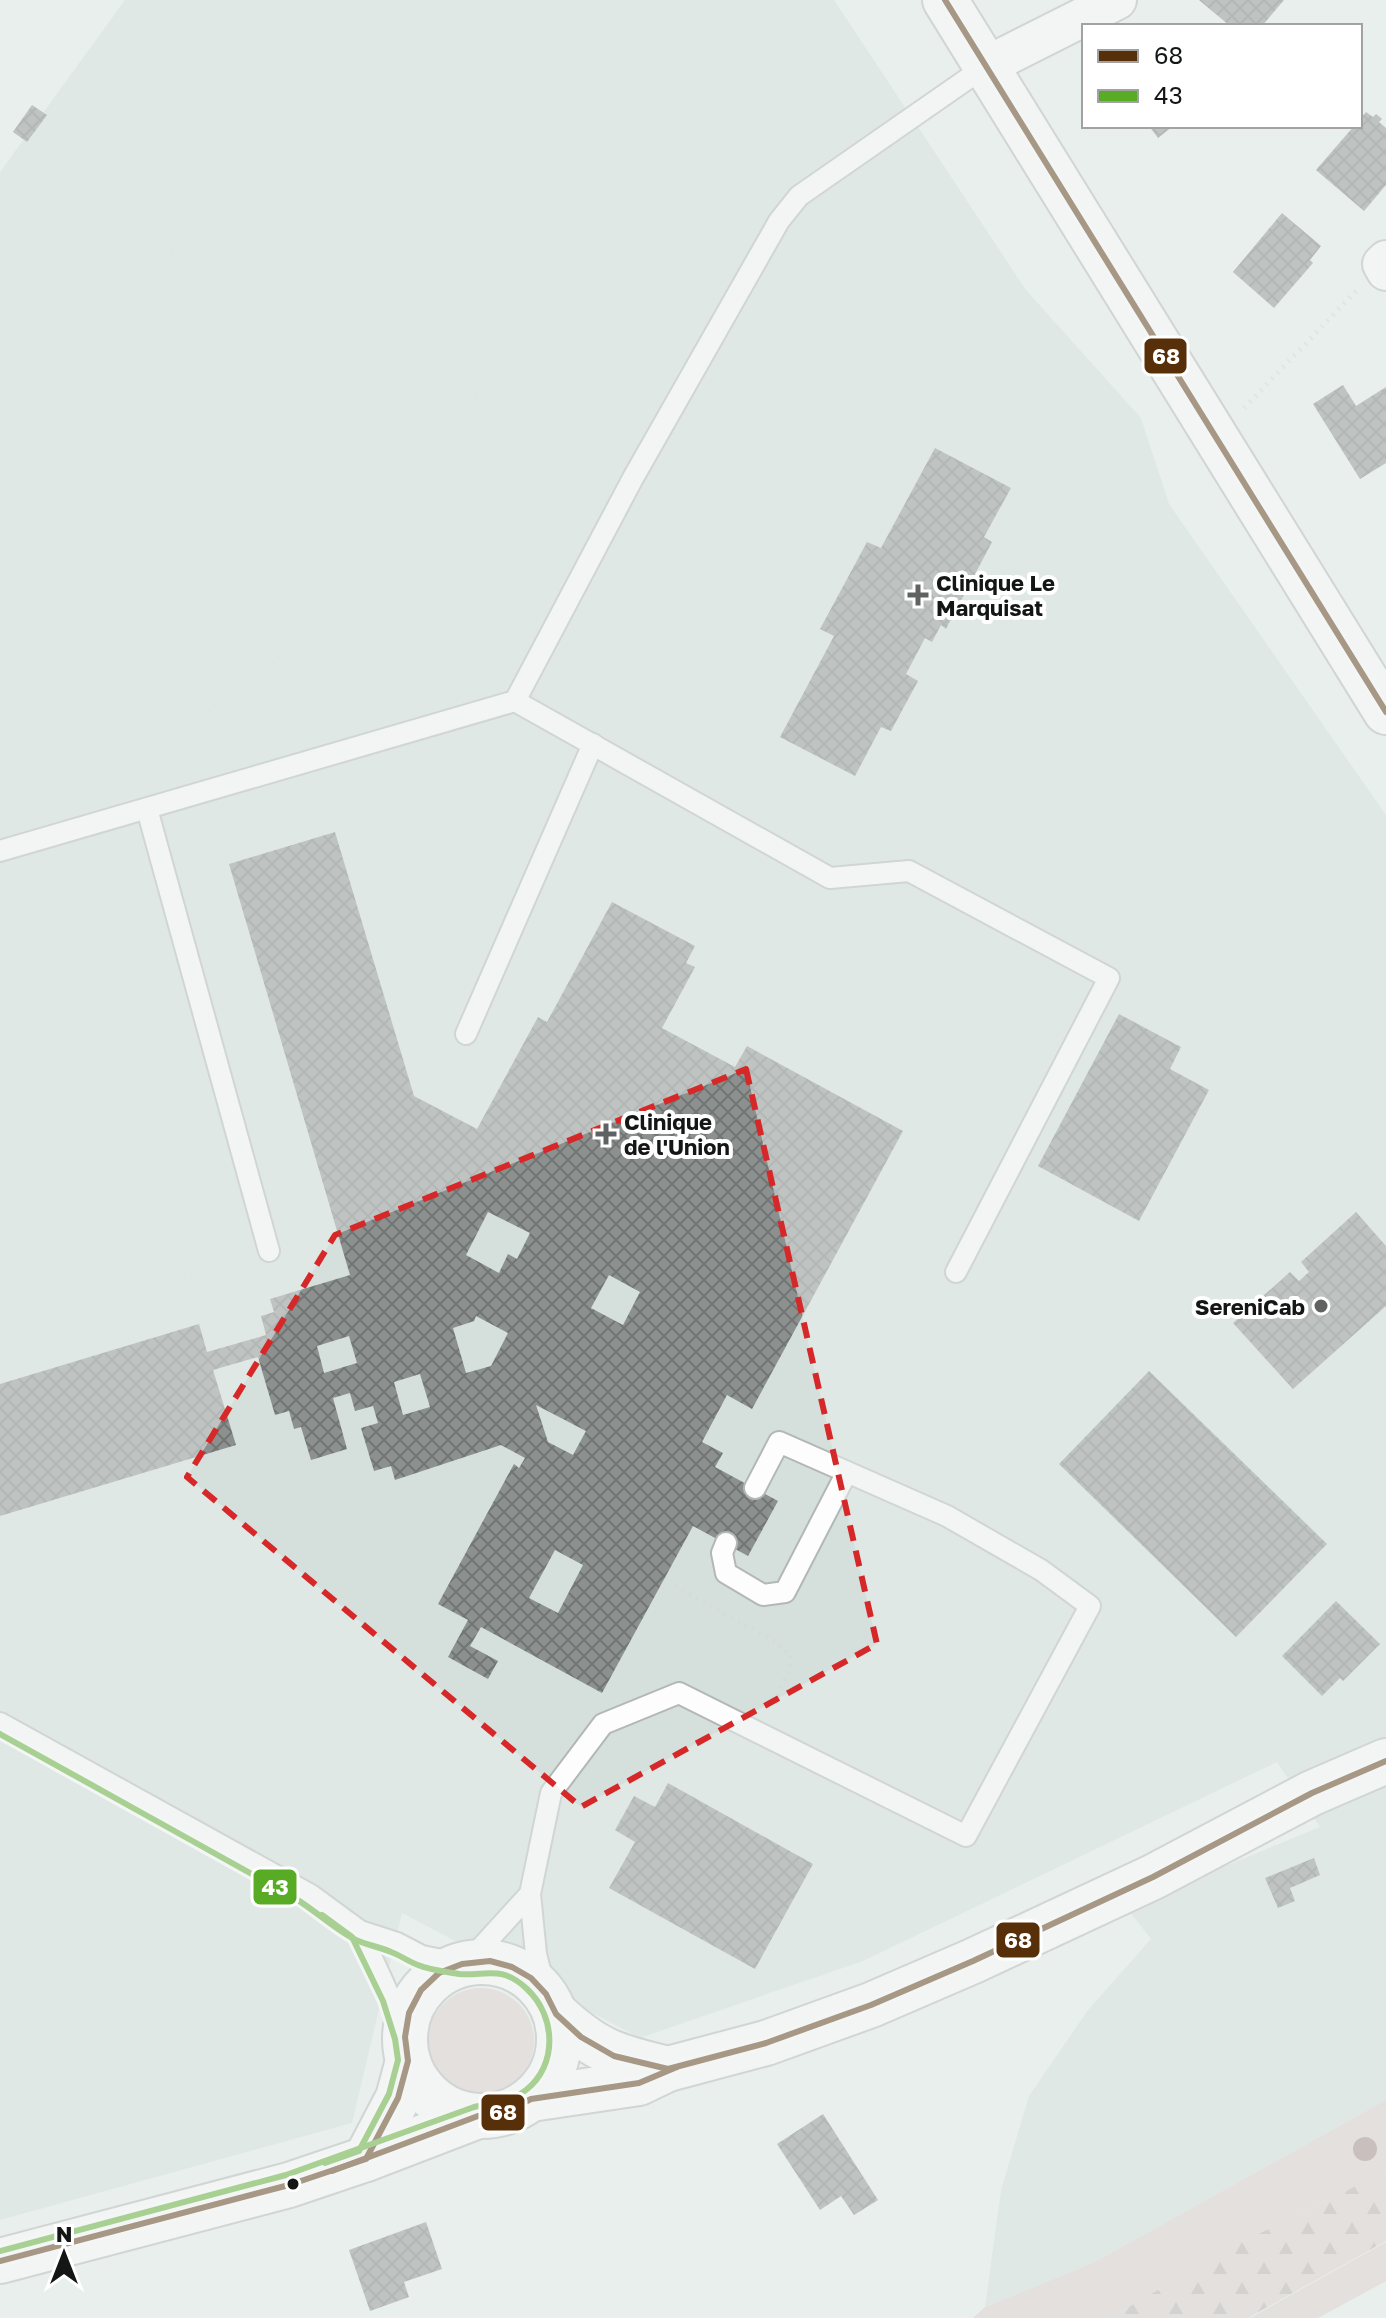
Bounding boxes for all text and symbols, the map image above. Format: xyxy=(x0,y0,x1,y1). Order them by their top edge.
legend xyxy=(1082,24,1362,128)
text: 68 xyxy=(1154,40,1183,69)
text: 43 xyxy=(1154,80,1183,109)
line badge: 68 xyxy=(1143,337,1188,375)
text: 68 xyxy=(1152,342,1180,369)
place label: Clinique Le Marquisat xyxy=(936,569,1055,621)
marker: Clinique Le Marquisat xyxy=(907,584,929,606)
place label: Clinique de l'Union xyxy=(624,1108,730,1160)
marker: Clinique de l'Union xyxy=(595,1123,617,1145)
place label: SereniCab xyxy=(1195,1293,1305,1320)
marker: SereniCab xyxy=(1312,1297,1330,1315)
line badge: 43 xyxy=(252,1868,298,1906)
text: 43 xyxy=(261,1873,289,1900)
line badge: 68 xyxy=(995,1921,1041,1959)
text: 68 xyxy=(1004,1926,1032,1953)
line badge: 68 xyxy=(480,2093,526,2132)
text: 68 xyxy=(489,2098,517,2125)
unlabelled marker xyxy=(285,2176,301,2192)
north arrow xyxy=(24,2214,104,2294)
text: N xyxy=(56,2220,72,2247)

